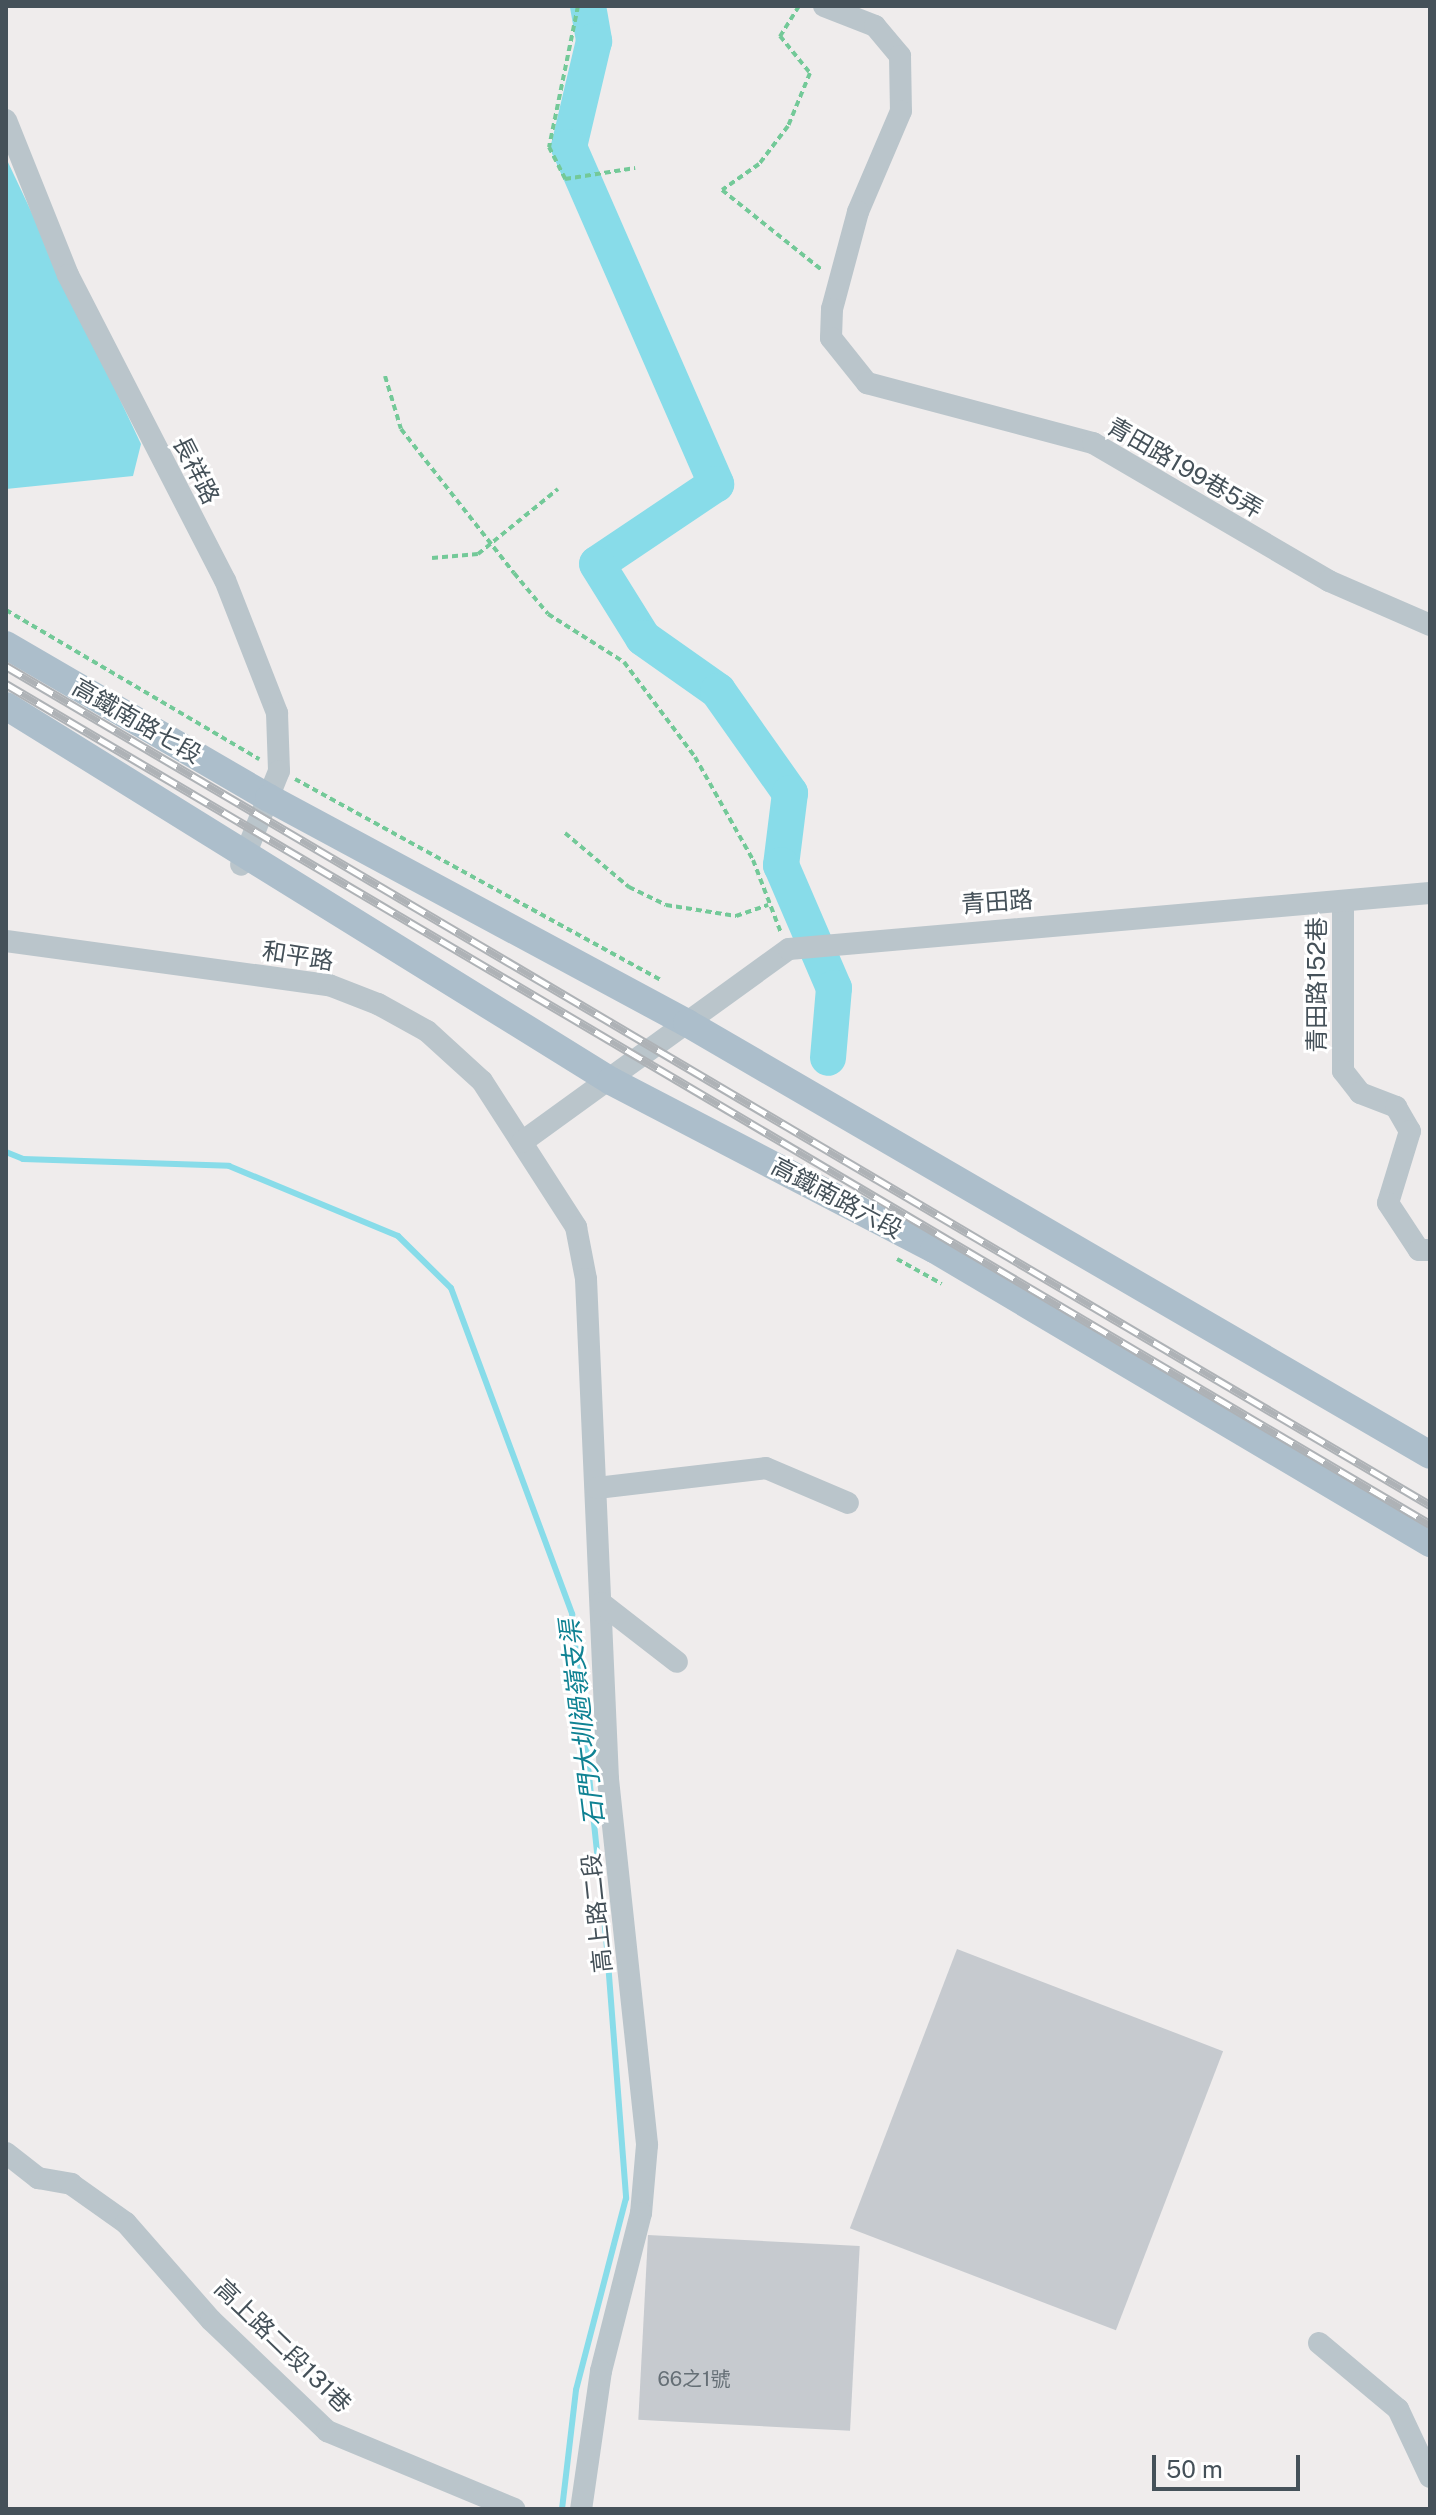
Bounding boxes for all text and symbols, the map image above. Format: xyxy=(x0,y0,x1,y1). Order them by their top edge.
street label: 青田路199巷5弄 xyxy=(1102,412,1268,524)
street label: 長祥路 xyxy=(167,431,225,509)
street label: 高鐵南路七段 xyxy=(67,673,207,769)
street label: 青田路 xyxy=(960,885,1034,919)
street label: 青田路152巷 xyxy=(1303,917,1331,1053)
street label: 和平路 xyxy=(260,936,336,976)
street label: 高鐵南路六段 xyxy=(767,1151,907,1245)
water label: 石門大圳過嶺支渠 xyxy=(554,1618,610,1828)
street label: 高上路二段 xyxy=(576,1852,618,1974)
street label: 高上路二段131巷 xyxy=(209,2274,357,2418)
house number: 66之1號 xyxy=(658,2367,730,2391)
scale bar xyxy=(1156,2439,1304,2489)
text: 50 m xyxy=(1166,2455,1223,2483)

